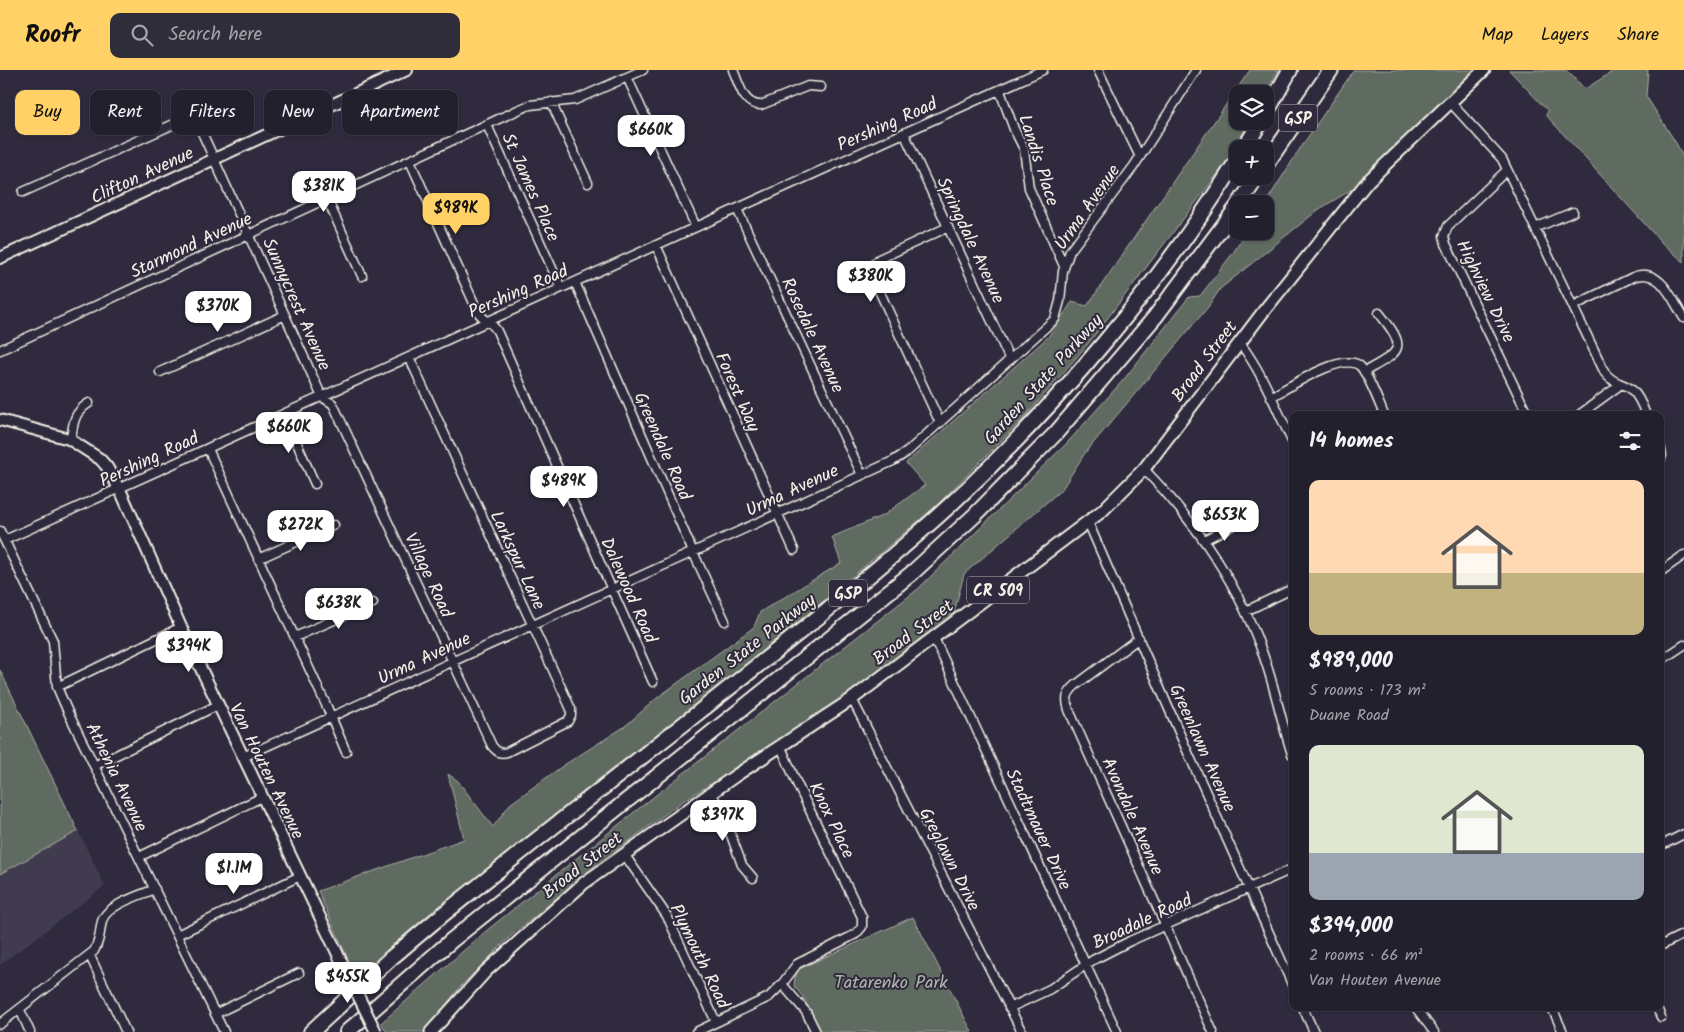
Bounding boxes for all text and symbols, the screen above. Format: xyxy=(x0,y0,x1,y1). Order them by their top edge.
search box xyxy=(110,13,460,58)
text: Roofr xyxy=(25,16,80,55)
text: Search here xyxy=(168,20,262,50)
icon: search xyxy=(128,21,156,49)
text: Map xyxy=(1482,21,1513,50)
text: Layers xyxy=(1541,21,1589,50)
text: Share xyxy=(1617,21,1659,50)
map controls xyxy=(1229,85,1274,240)
button: layers xyxy=(1229,85,1274,130)
chip: Buy xyxy=(15,90,80,135)
chip: Rent xyxy=(90,90,161,135)
chip: Filters xyxy=(171,90,254,135)
chip: New xyxy=(264,90,332,135)
chip: Apartment xyxy=(342,90,458,135)
street label: Pershing Road xyxy=(833,90,943,160)
road number: GSP xyxy=(1279,104,1317,132)
street label: Landis Place xyxy=(1009,111,1066,210)
pin: $660K xyxy=(616,114,686,157)
text: $660K xyxy=(629,118,673,143)
street label: St James Place xyxy=(493,128,567,247)
street label: Clifton Avenue xyxy=(86,140,199,213)
button: + xyxy=(1229,140,1274,185)
street label: Urma Avenue xyxy=(1048,159,1129,257)
pin: $381K xyxy=(289,170,359,213)
street label: Springdale Avenue xyxy=(928,173,1012,309)
text: $381K xyxy=(303,174,345,199)
pin: $989K xyxy=(421,192,491,235)
button: − xyxy=(1229,195,1274,240)
text: $989K xyxy=(434,196,478,221)
street label: Starmond Avenue xyxy=(126,205,258,287)
street label: Sunnycrest Avenue xyxy=(253,234,338,376)
street label: Highview Drive xyxy=(1447,235,1522,348)
street label: Pershing Road xyxy=(464,257,574,327)
pin: $380K xyxy=(836,260,906,303)
text: $380K xyxy=(848,264,894,289)
street label: Rosedale Avenue xyxy=(772,273,851,398)
pin: $370K xyxy=(183,290,253,333)
text: $370K xyxy=(196,294,240,319)
street label: Garden State Parkway xyxy=(977,307,1112,452)
street label: Broad Street xyxy=(1165,314,1246,409)
street label: Forest Way xyxy=(706,348,767,438)
street label: Greendale Road xyxy=(625,388,699,506)
pin: $660K xyxy=(254,412,324,454)
text: $660K xyxy=(267,415,311,440)
street label: Pershing Road xyxy=(95,424,205,496)
text: 14 homes xyxy=(1309,425,1394,458)
icon: filters xyxy=(1616,427,1644,455)
street label: Urma Avenue xyxy=(741,457,844,526)
pin: $489K xyxy=(529,466,599,508)
text: $489K xyxy=(541,469,587,494)
pin: $653K xyxy=(1190,500,1260,542)
text: $653K xyxy=(1203,503,1247,528)
street label: Larkspur Lane xyxy=(481,506,552,615)
pin: $272K xyxy=(266,510,336,552)
icon: home xyxy=(1432,512,1522,602)
text: $272K xyxy=(278,513,324,538)
street label: Village Road xyxy=(395,528,460,624)
street label: Dalewood Road xyxy=(591,533,664,649)
road number: CR 509 xyxy=(967,576,1029,604)
road number: GSP xyxy=(829,579,867,606)
street label: Garden State Parkway xyxy=(673,587,824,713)
pin: $638K xyxy=(304,588,374,630)
text: $638K xyxy=(316,591,362,616)
street label: Broad Street xyxy=(867,592,962,674)
street label: Urma Avenue xyxy=(373,625,476,694)
pin: $394K xyxy=(154,630,224,673)
text: $394K xyxy=(167,634,211,659)
text: $989,000 xyxy=(1309,645,1393,678)
text: 5 rooms · 173 m² xyxy=(1309,678,1426,703)
street label: Greenlawn Avenue xyxy=(1160,680,1243,817)
street label: Van Houten Avenue xyxy=(220,699,311,845)
text: Duane Road xyxy=(1309,703,1389,728)
street label: Athenia Avenue xyxy=(77,718,155,837)
street label: Avondale Avenue xyxy=(1093,753,1171,880)
street label: Stadtmauer Drive xyxy=(997,764,1078,895)
street label: Knox Place xyxy=(800,777,862,864)
icon: home xyxy=(1432,777,1522,867)
pin: $397K xyxy=(688,800,758,842)
text: $397K xyxy=(701,803,745,828)
street label: Greglawn Drive xyxy=(910,803,987,917)
street label: Broad Street xyxy=(536,825,630,907)
pin: $1.1M xyxy=(199,852,269,895)
text: $1.1M xyxy=(216,856,252,881)
street label: Broadale Road xyxy=(1088,886,1198,958)
street label: Plymouth Road xyxy=(661,899,737,1015)
text: $394,000 xyxy=(1309,910,1393,943)
text: 2 rooms · 66 m² xyxy=(1309,943,1423,968)
pin: $455K xyxy=(313,962,383,1004)
text: $455K xyxy=(326,965,370,990)
text: Van Houten Avenue xyxy=(1309,968,1441,993)
park label: Tatarenko Park xyxy=(834,969,948,998)

